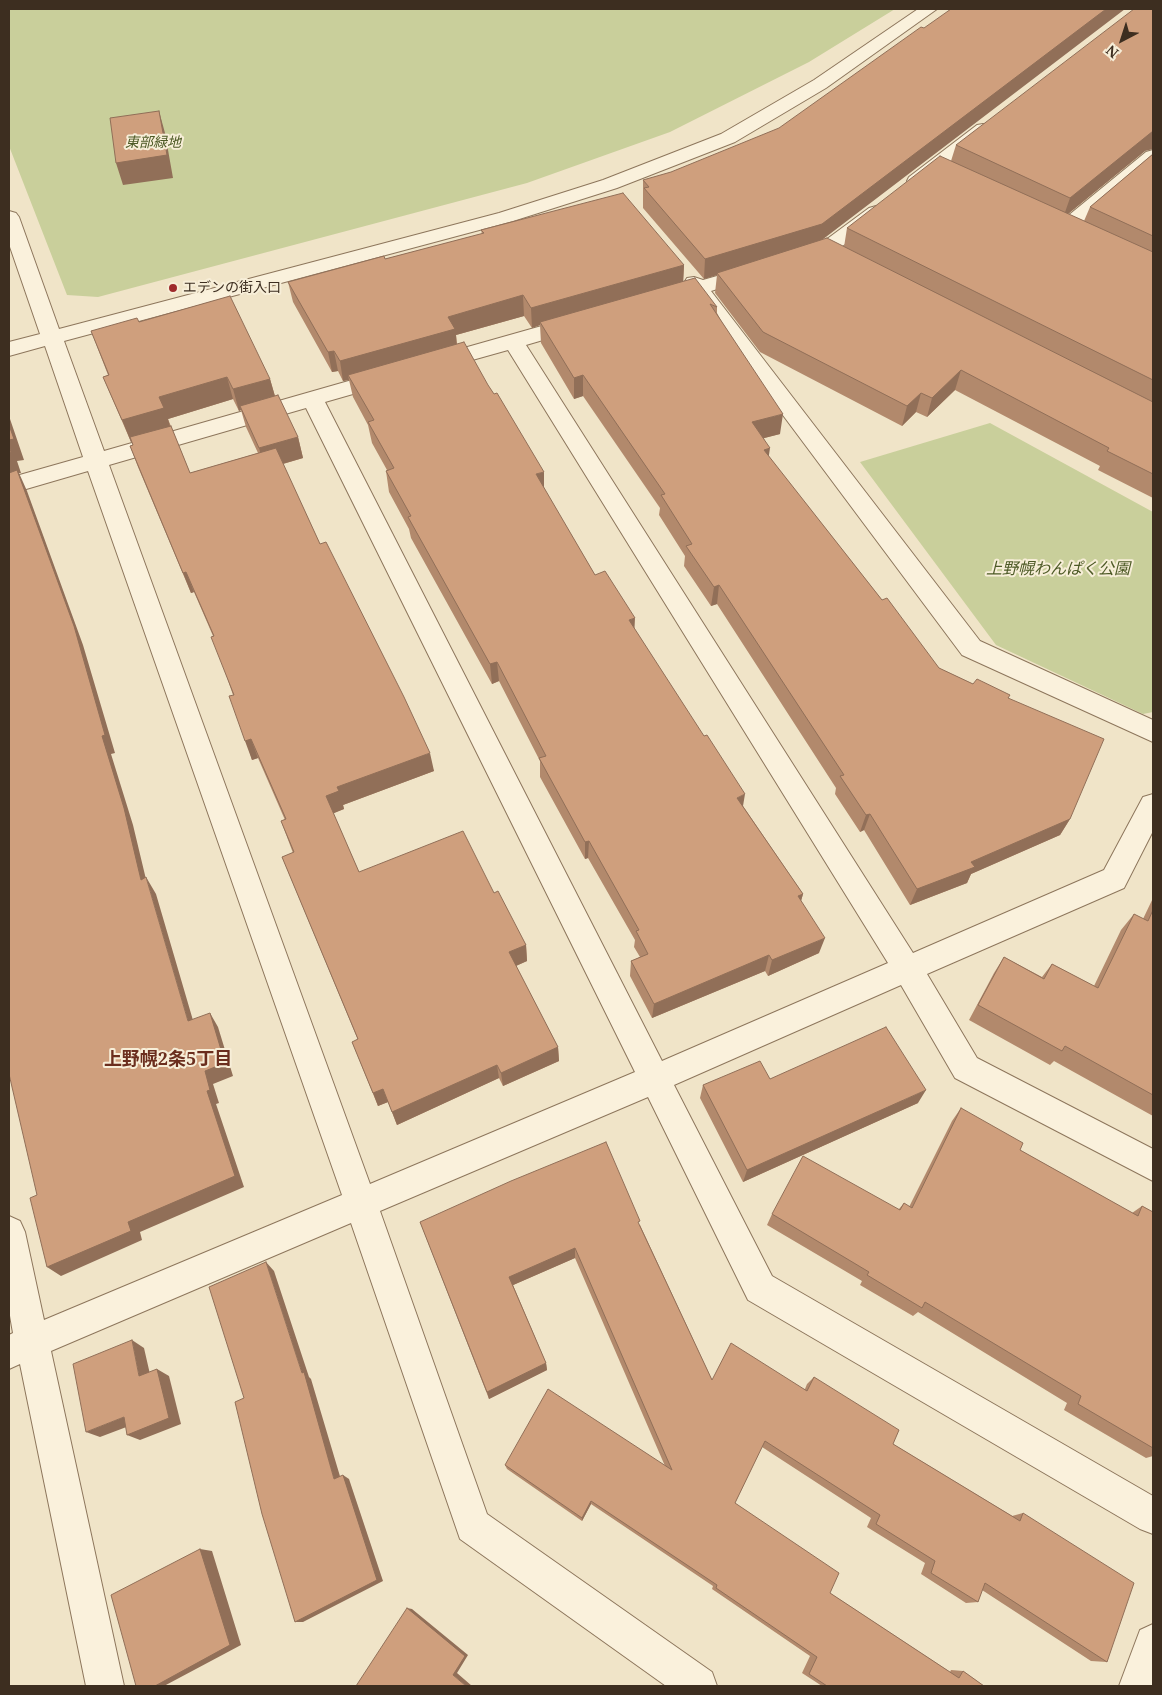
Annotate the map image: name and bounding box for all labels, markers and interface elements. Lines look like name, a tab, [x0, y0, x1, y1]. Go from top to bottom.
north arrow	[1097, 15, 1147, 65]
text: N	[1102, 41, 1122, 63]
park label: 東部緑地	[125, 135, 181, 151]
place label: エデンの街入口	[183, 280, 281, 296]
marker: エデンの街入口	[167, 282, 179, 294]
park label: 上野幌わんぱく公園	[986, 559, 1130, 579]
district label: 上野幌2条5丁目	[104, 1049, 232, 1071]

